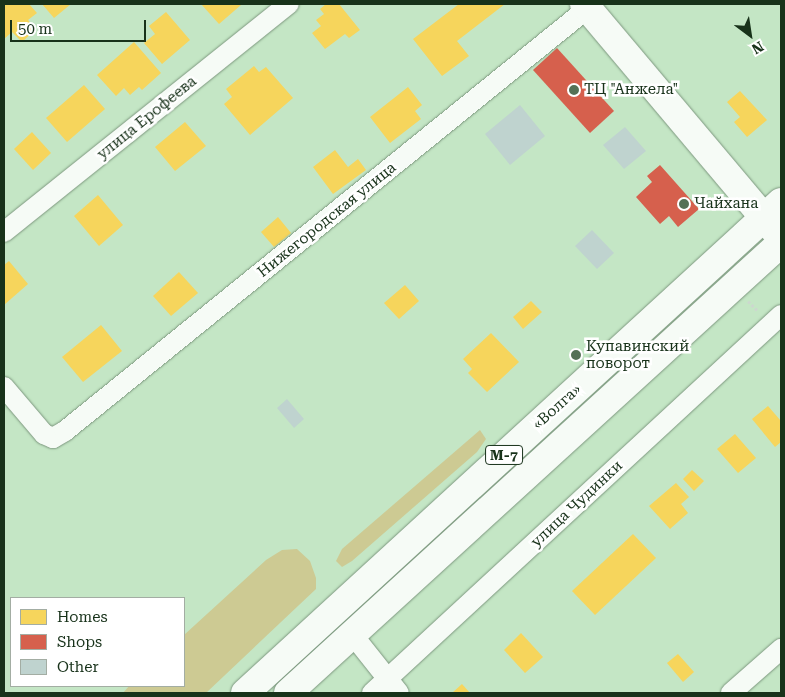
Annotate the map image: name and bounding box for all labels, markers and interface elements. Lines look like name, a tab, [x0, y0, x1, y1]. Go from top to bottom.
scale bar	[12, 10, 149, 42]
north arrow	[725, 10, 775, 60]
text: 50 m	[18, 20, 52, 38]
text: N	[749, 38, 766, 57]
street label: улица Ерофеева	[94, 72, 200, 164]
place label: ТЦ "Анжела"	[584, 81, 678, 99]
marker: ТЦ "Анжела"	[568, 84, 580, 96]
street label: Нижегородская улица	[254, 159, 400, 281]
place label: Чайхана	[694, 195, 758, 213]
marker: Чайхана	[678, 198, 690, 210]
place label: Купавинский поворот	[586, 337, 689, 372]
marker: Купавинский поворот	[570, 349, 582, 361]
street label: «Волга»	[529, 381, 585, 433]
road number: М-7	[484, 444, 524, 466]
street label: улица Чудинки	[527, 457, 627, 551]
legend	[10, 597, 185, 687]
text: Homes	[57, 608, 108, 626]
text: Shops	[57, 633, 102, 651]
text: Other	[57, 658, 99, 676]

